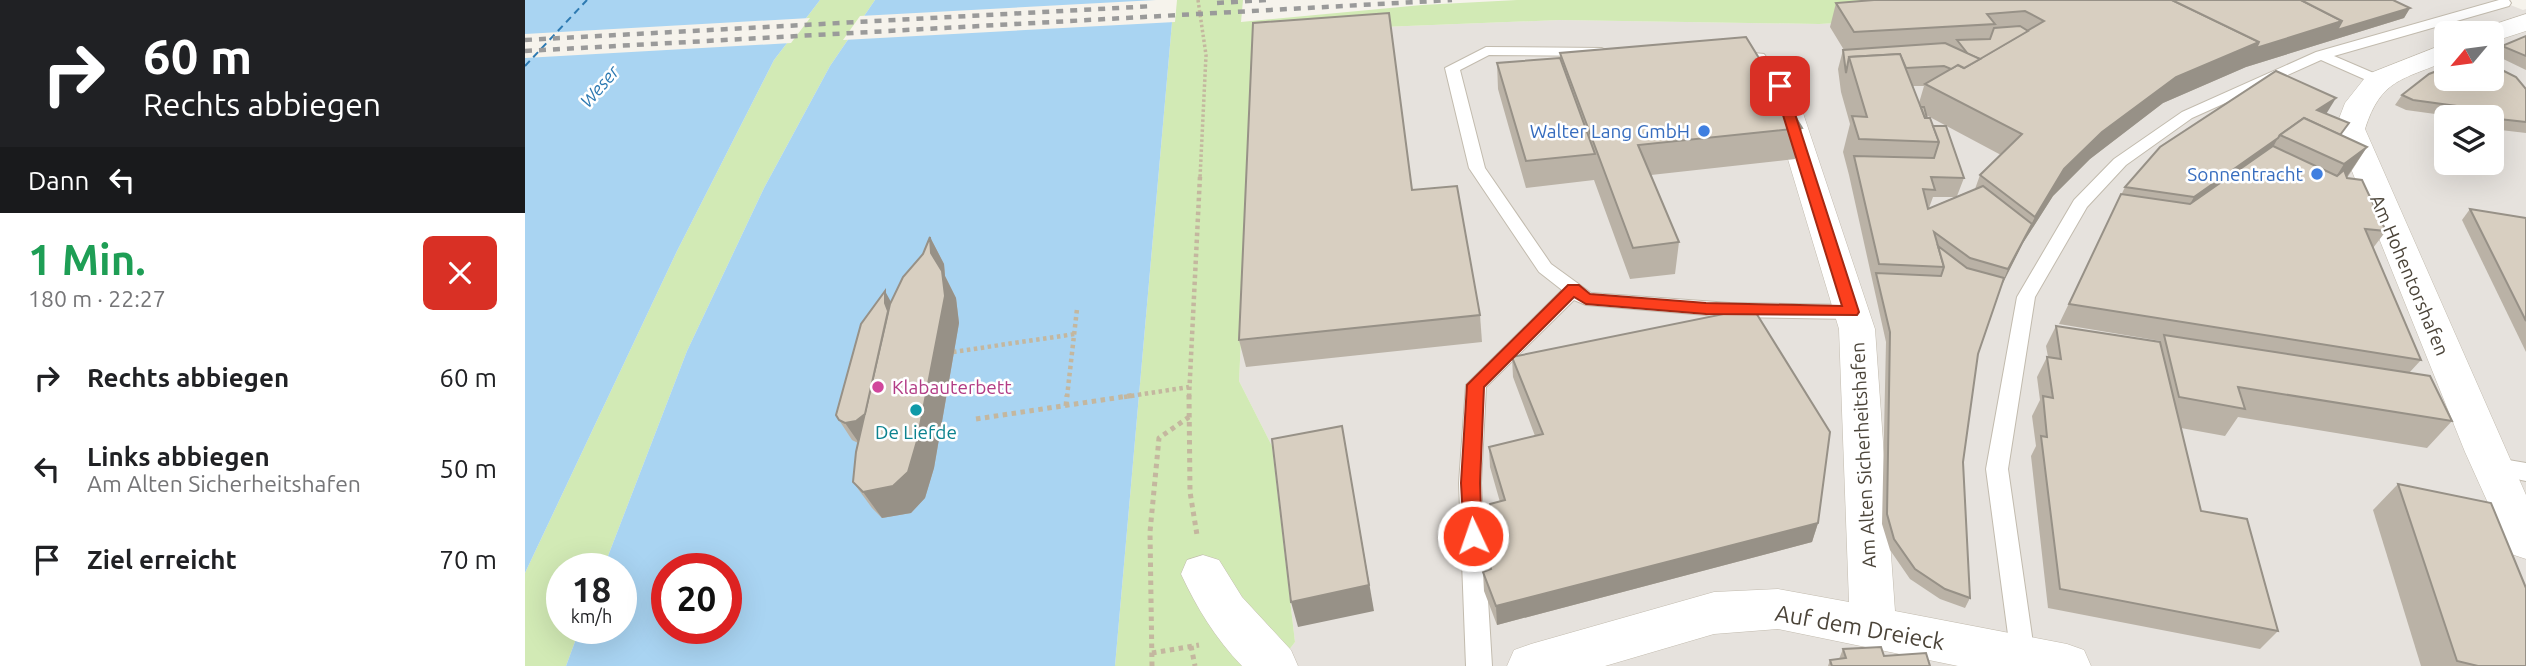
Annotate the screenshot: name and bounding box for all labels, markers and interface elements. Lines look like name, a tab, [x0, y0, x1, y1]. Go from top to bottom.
north arrow	[2434, 21, 2504, 91]
map controls	[2434, 21, 2504, 175]
icon: right	[28, 28, 119, 119]
text: 60 m	[143, 28, 252, 83]
pin	[1750, 56, 1810, 116]
water label: Weser	[576, 60, 623, 111]
icon: arrive	[1761, 67, 1799, 105]
text: Rechts abbiegen	[143, 86, 381, 122]
button: layers	[2434, 105, 2504, 175]
place label: Walter Lang GmbH	[1530, 120, 1690, 142]
marker: Walter Lang GmbH	[1696, 123, 1712, 139]
icon: left	[103, 161, 141, 199]
place label: Sonnentracht	[2187, 163, 2304, 185]
text: Dann	[28, 166, 89, 195]
marker: Sonnentracht	[2309, 166, 2325, 182]
street label: Am Hohentorshafen	[2366, 191, 2454, 359]
text: 1 Min.	[28, 236, 146, 283]
button: close	[423, 236, 497, 310]
text: 180 m · 22:27	[28, 286, 166, 311]
street label: Am Alten Sicherheitshafen	[1846, 341, 1880, 569]
icon: right	[28, 359, 66, 397]
text: Rechts abbiegen	[87, 363, 289, 392]
text: 60 m	[439, 363, 497, 392]
place label: Klabauterbett	[892, 376, 1012, 398]
marker: Klabauterbett	[870, 379, 886, 395]
marker: De Liefde	[908, 402, 924, 418]
place label: De Liefde	[875, 421, 957, 443]
text: Links abbiegen	[87, 442, 270, 471]
icon: left	[28, 450, 66, 488]
text: 50 m	[439, 454, 497, 483]
text: Am Alten Sicherheitshafen	[87, 471, 361, 496]
position arrow	[1436, 499, 1510, 573]
icon: arrive	[28, 541, 66, 579]
text: Ziel erreicht	[87, 545, 237, 574]
text: 70 m	[439, 545, 497, 574]
speed limit sign: 20	[651, 553, 742, 644]
text: 18	[572, 569, 611, 609]
street label: Auf dem Dreieck	[1773, 600, 1947, 654]
text: km/h	[571, 606, 612, 626]

